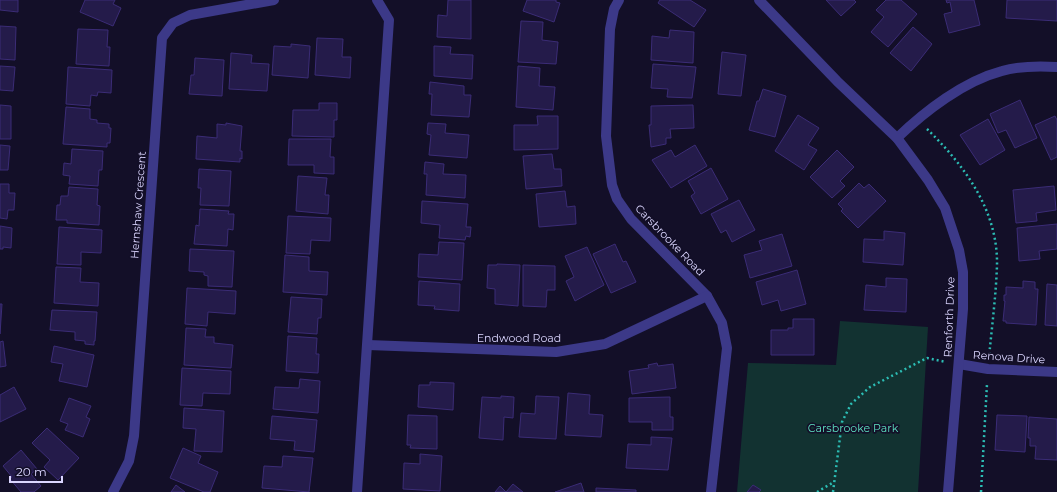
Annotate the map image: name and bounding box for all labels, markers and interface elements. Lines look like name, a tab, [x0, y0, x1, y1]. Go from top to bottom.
street label: Hernshaw Crescent	[127, 150, 149, 259]
street label: Carsbrooke Road	[632, 201, 708, 279]
street label: Renforth Drive	[941, 276, 957, 358]
street label: Endwood Road	[477, 331, 561, 345]
street label: Renova Drive	[972, 347, 1046, 367]
park label: Carsbrooke Park	[808, 421, 899, 435]
scale bar	[10, 458, 62, 484]
text: 20 m	[16, 464, 47, 479]

